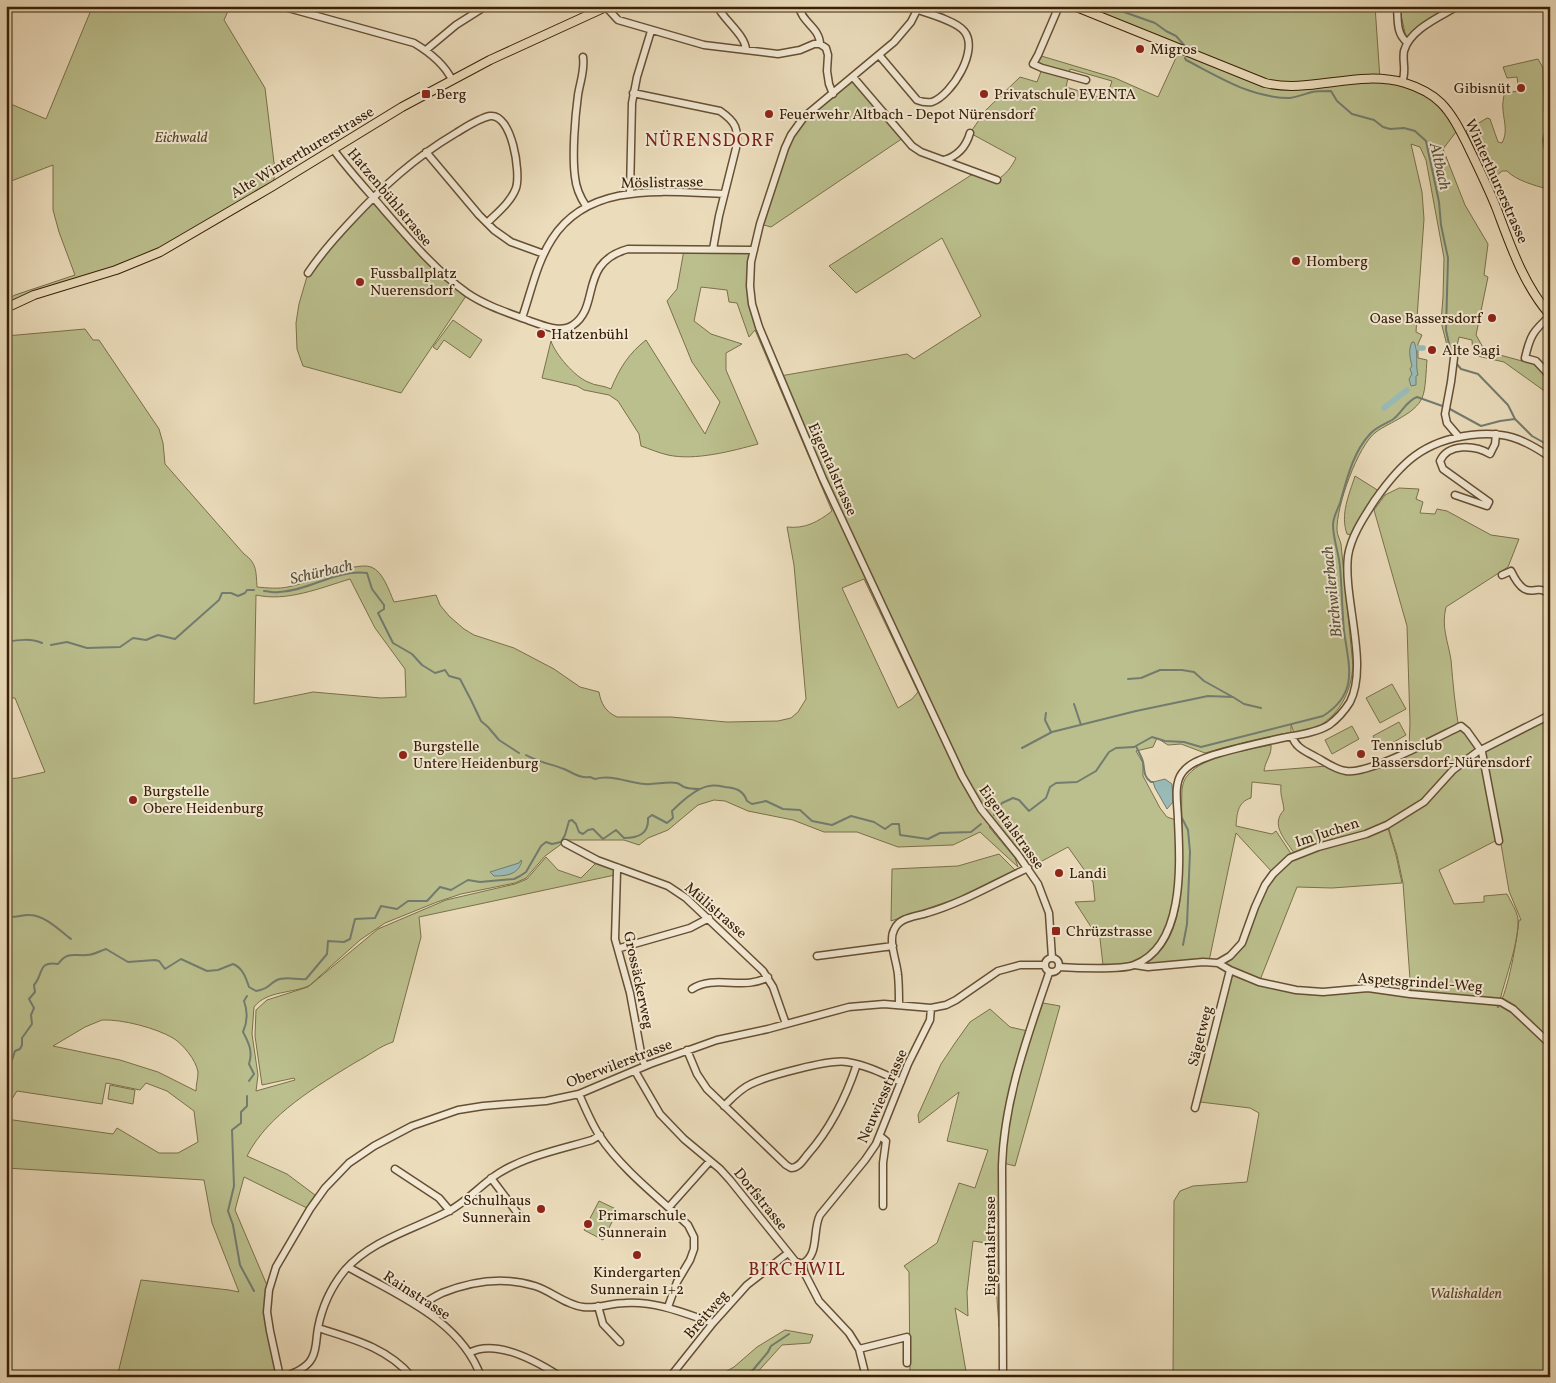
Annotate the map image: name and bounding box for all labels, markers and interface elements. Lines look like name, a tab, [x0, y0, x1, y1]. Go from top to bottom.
place label: Migros	[1150, 40, 1197, 61]
marker: Migros	[1134, 43, 1146, 55]
place label: Gibisnüt	[1454, 79, 1511, 100]
marker: Gibisnüt	[1515, 82, 1527, 94]
place label: Berg	[436, 85, 467, 106]
place label: Privatschule EVENTA	[994, 85, 1137, 106]
marker: Berg	[420, 88, 432, 100]
marker: Privatschule EVENTA	[978, 88, 990, 100]
street label: Alte Winterthurerstrasse	[227, 102, 379, 205]
place label: Feuerwehr Altbach - Depot Nürensdorf	[779, 105, 1036, 126]
marker: Feuerwehr Altbach - Depot Nürensdorf	[763, 108, 775, 120]
street label: Winterthurerstrasse	[1459, 116, 1533, 247]
park label: Eichwald	[154, 128, 208, 149]
district label: NÜRENSDORF	[645, 129, 775, 154]
water label: Altbach	[1423, 140, 1455, 192]
street label: Hatzenbühlstrasse	[341, 144, 436, 252]
street label: Möslistrasse	[621, 172, 703, 195]
place label: Homberg	[1306, 252, 1368, 273]
marker: Homberg	[1290, 255, 1302, 267]
place label: Fussballplatz Nuerensdorf	[370, 264, 457, 302]
marker: Fussballplatz Nuerensdorf	[354, 276, 366, 288]
place label: Oase Bassersdorf	[1370, 309, 1484, 330]
marker: Oase Bassersdorf	[1486, 312, 1498, 324]
place label: Hatzenbühl	[551, 325, 628, 346]
marker: Hatzenbühl	[535, 328, 547, 340]
place label: Alte Sagi	[1442, 341, 1500, 362]
marker: Alte Sagi	[1426, 344, 1438, 356]
street label: Eigentalstrasse	[802, 420, 862, 520]
water label: Birchwilerbach	[1317, 545, 1349, 639]
water label: Schürbach	[288, 555, 355, 591]
place label: Tennisclub Bassersdorf-Nürensdorf	[1371, 736, 1532, 774]
place label: Burgstelle Untere Heidenburg	[413, 737, 539, 775]
marker: Tennisclub Bassersdorf-Nürensdorf	[1355, 748, 1367, 760]
marker: Burgstelle Untere Heidenburg	[397, 749, 409, 761]
street label: Eigentalstrasse	[973, 781, 1049, 874]
place label: Burgstelle Obere Heidenburg	[143, 782, 264, 820]
marker: Burgstelle Obere Heidenburg	[127, 794, 139, 806]
street label: Im Juchen	[1293, 813, 1362, 854]
place label: Landi	[1069, 864, 1107, 885]
marker: Landi	[1053, 867, 1065, 879]
street label: Mülistrasse	[679, 878, 751, 944]
place label: Chrüzstrasse	[1066, 922, 1152, 943]
marker: Chrüzstrasse	[1050, 925, 1062, 937]
street label: Grossäckerweg	[617, 929, 658, 1031]
street label: Aspetsgrindel-Weg	[1356, 969, 1484, 998]
street label: Sägetweg	[1184, 1003, 1219, 1069]
street label: Oberwilerstrasse	[564, 1035, 676, 1094]
street label: Neuwiesstrasse	[853, 1046, 914, 1147]
street label: Dorfstrasse	[728, 1164, 792, 1236]
place label: Schulhaus Sunnerain	[462, 1191, 531, 1229]
street label: Eigentalstrasse	[981, 1196, 1002, 1296]
marker: Schulhaus Sunnerain	[535, 1203, 547, 1215]
place label: Primarschule Sunnerain	[598, 1206, 686, 1244]
marker: Primarschule Sunnerain	[582, 1218, 594, 1230]
marker: Kindergarten Sunnerain 1+2	[631, 1249, 643, 1261]
district label: BIRCHWIL	[748, 1258, 846, 1283]
place label: Kindergarten Sunnerain 1+2	[590, 1263, 684, 1301]
street label: Rainstrasse	[378, 1267, 454, 1326]
park label: Walishalden	[1430, 1284, 1502, 1305]
street label: Breitweg	[680, 1286, 735, 1344]

